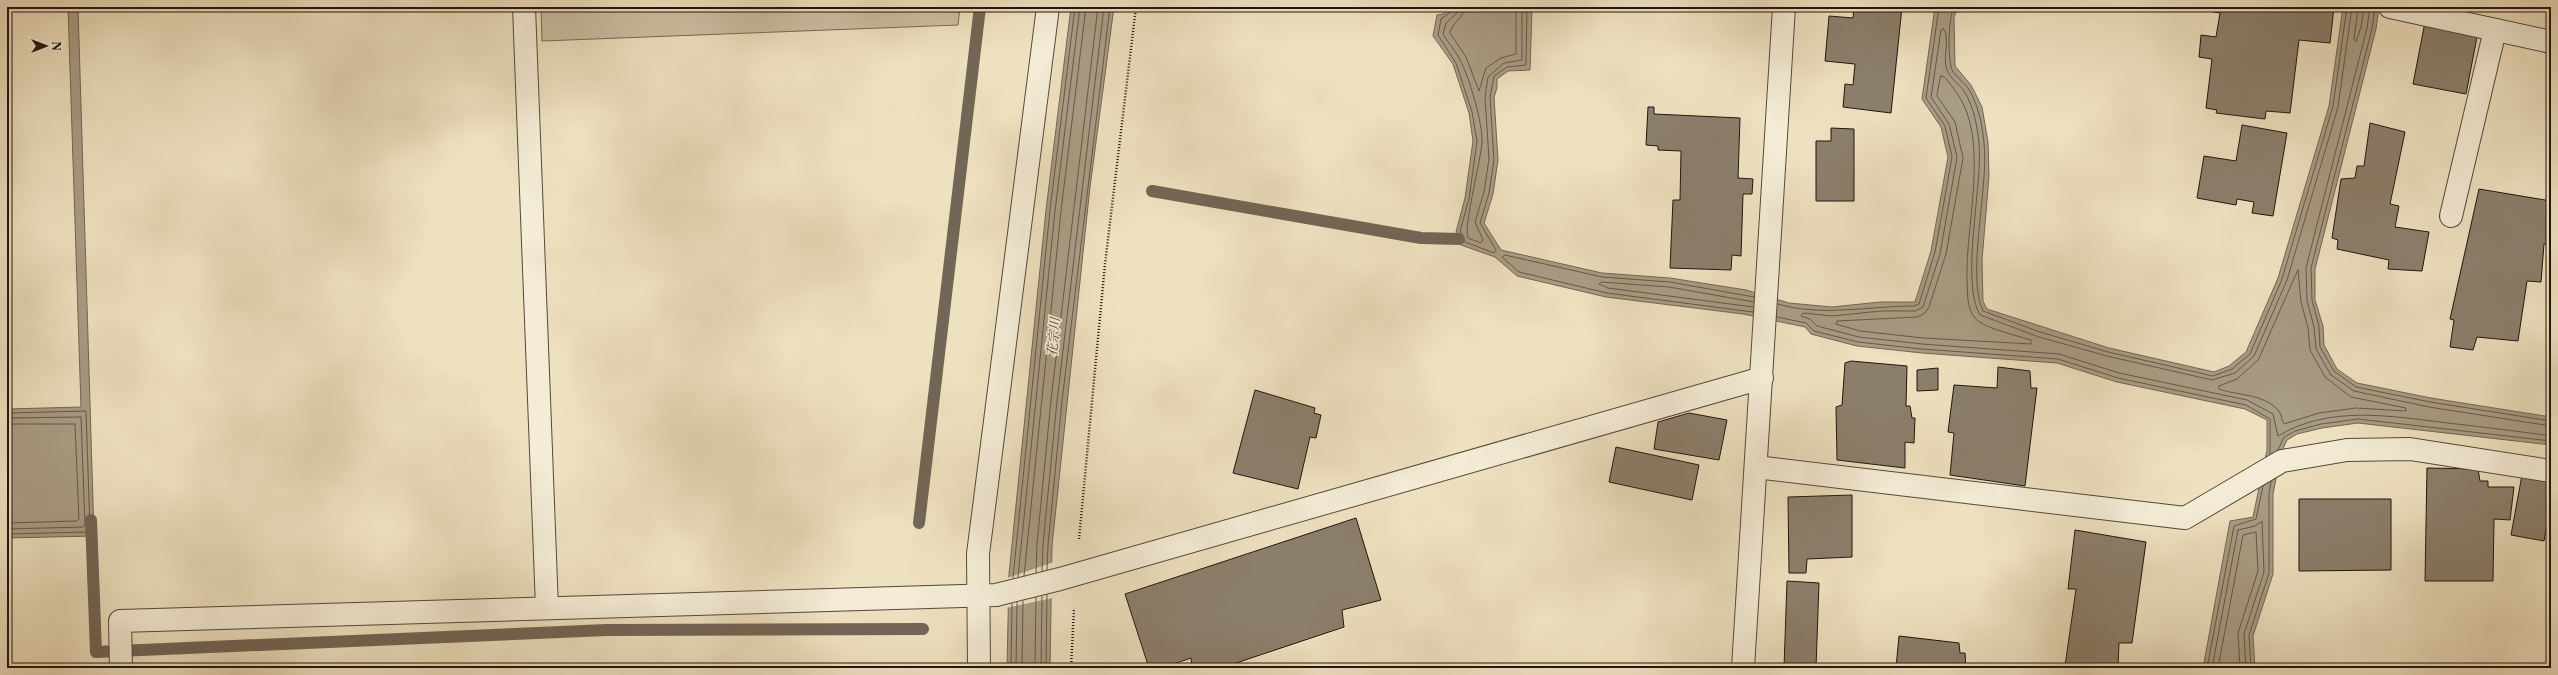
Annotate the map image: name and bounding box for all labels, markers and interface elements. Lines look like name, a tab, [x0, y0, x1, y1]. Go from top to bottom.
north arrow	[26, 26, 66, 66]
text: N	[49, 41, 63, 51]
water label: 花宗川	[1043, 315, 1063, 357]

